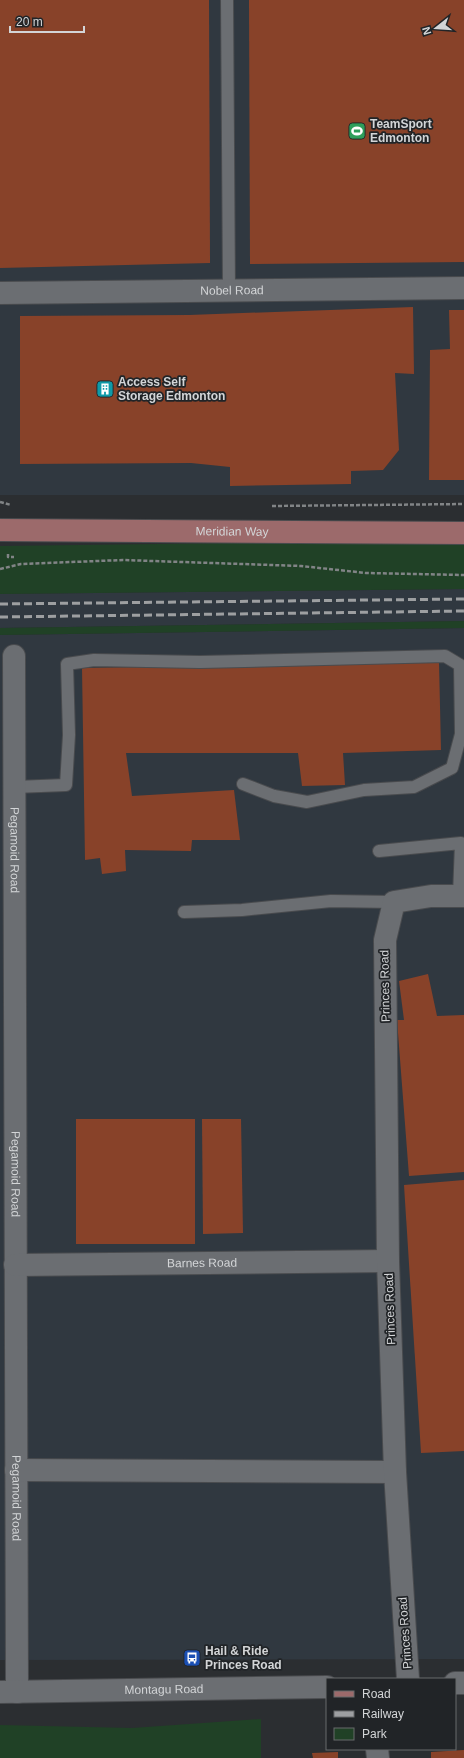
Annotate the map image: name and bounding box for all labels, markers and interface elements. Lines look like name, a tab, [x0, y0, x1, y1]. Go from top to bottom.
scale bar	[10, 8, 84, 34]
north arrow	[416, 8, 456, 48]
text: 20 m	[16, 15, 43, 29]
text: N	[420, 25, 433, 36]
place label: TeamSport Edmonton	[370, 117, 432, 145]
sports icon: TeamSport Edmonton	[347, 121, 367, 141]
street label: Nobel Road	[200, 283, 264, 298]
place label: Access Self Storage Edmonton	[118, 375, 225, 403]
building icon: Access Self Storage Edmonton	[95, 379, 115, 399]
street label: Meridian Way	[195, 524, 269, 539]
street label: Pegamoid Road	[7, 807, 22, 893]
street label: Princes Road	[377, 950, 393, 1022]
street label: Pegamoid Road	[8, 1131, 23, 1217]
street label: Barnes Road	[167, 1256, 237, 1270]
street label: Princes Road	[382, 1273, 398, 1345]
street label: Pegamoid Road	[9, 1455, 24, 1541]
street label: Princes Road	[396, 1597, 414, 1669]
place label: Hail & Ride Princes Road	[205, 1644, 282, 1672]
bus stop icon: Hail & Ride Princes Road	[182, 1648, 202, 1668]
legend	[326, 1678, 456, 1750]
street label: Montagu Road	[124, 1682, 204, 1697]
text: Road	[362, 1687, 391, 1701]
text: Railway	[362, 1707, 404, 1721]
text: Park	[362, 1727, 388, 1741]

